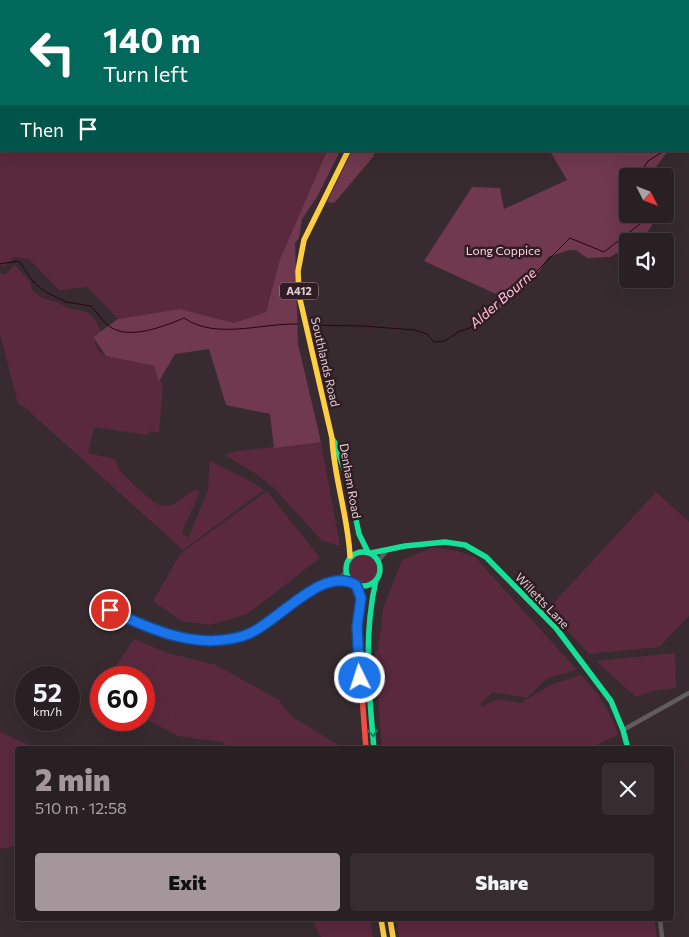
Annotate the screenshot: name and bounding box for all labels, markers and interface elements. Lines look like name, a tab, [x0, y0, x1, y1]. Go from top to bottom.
text: 140 m	[103, 17, 201, 60]
icon: left	[20, 20, 85, 85]
text: Turn left	[103, 60, 188, 87]
icon: arrive	[74, 115, 102, 143]
text: Then	[20, 118, 64, 141]
north arrow	[619, 168, 674, 222]
map controls	[619, 168, 674, 288]
button: sound	[619, 233, 674, 288]
park label: Long Coppice	[466, 243, 540, 257]
water label: Alder Bourne	[465, 264, 540, 332]
road number: A412	[280, 282, 318, 300]
street label: Southlands Road	[309, 316, 343, 408]
street label: Denham Road	[337, 442, 364, 520]
street label: Willetts Lane	[513, 570, 573, 631]
pin	[89, 589, 131, 631]
icon: arrive	[96, 596, 124, 624]
position arrow	[333, 651, 385, 703]
speed limit sign: 60	[90, 666, 155, 731]
text: 52	[33, 677, 62, 707]
text: km/h	[33, 704, 62, 718]
one-way arrow	[367, 729, 378, 737]
text: 2 min	[35, 760, 110, 797]
button: close	[602, 763, 654, 815]
text: 510 m · 12:58	[35, 798, 127, 817]
button: Exit	[35, 853, 340, 911]
button: Share	[350, 853, 654, 911]

